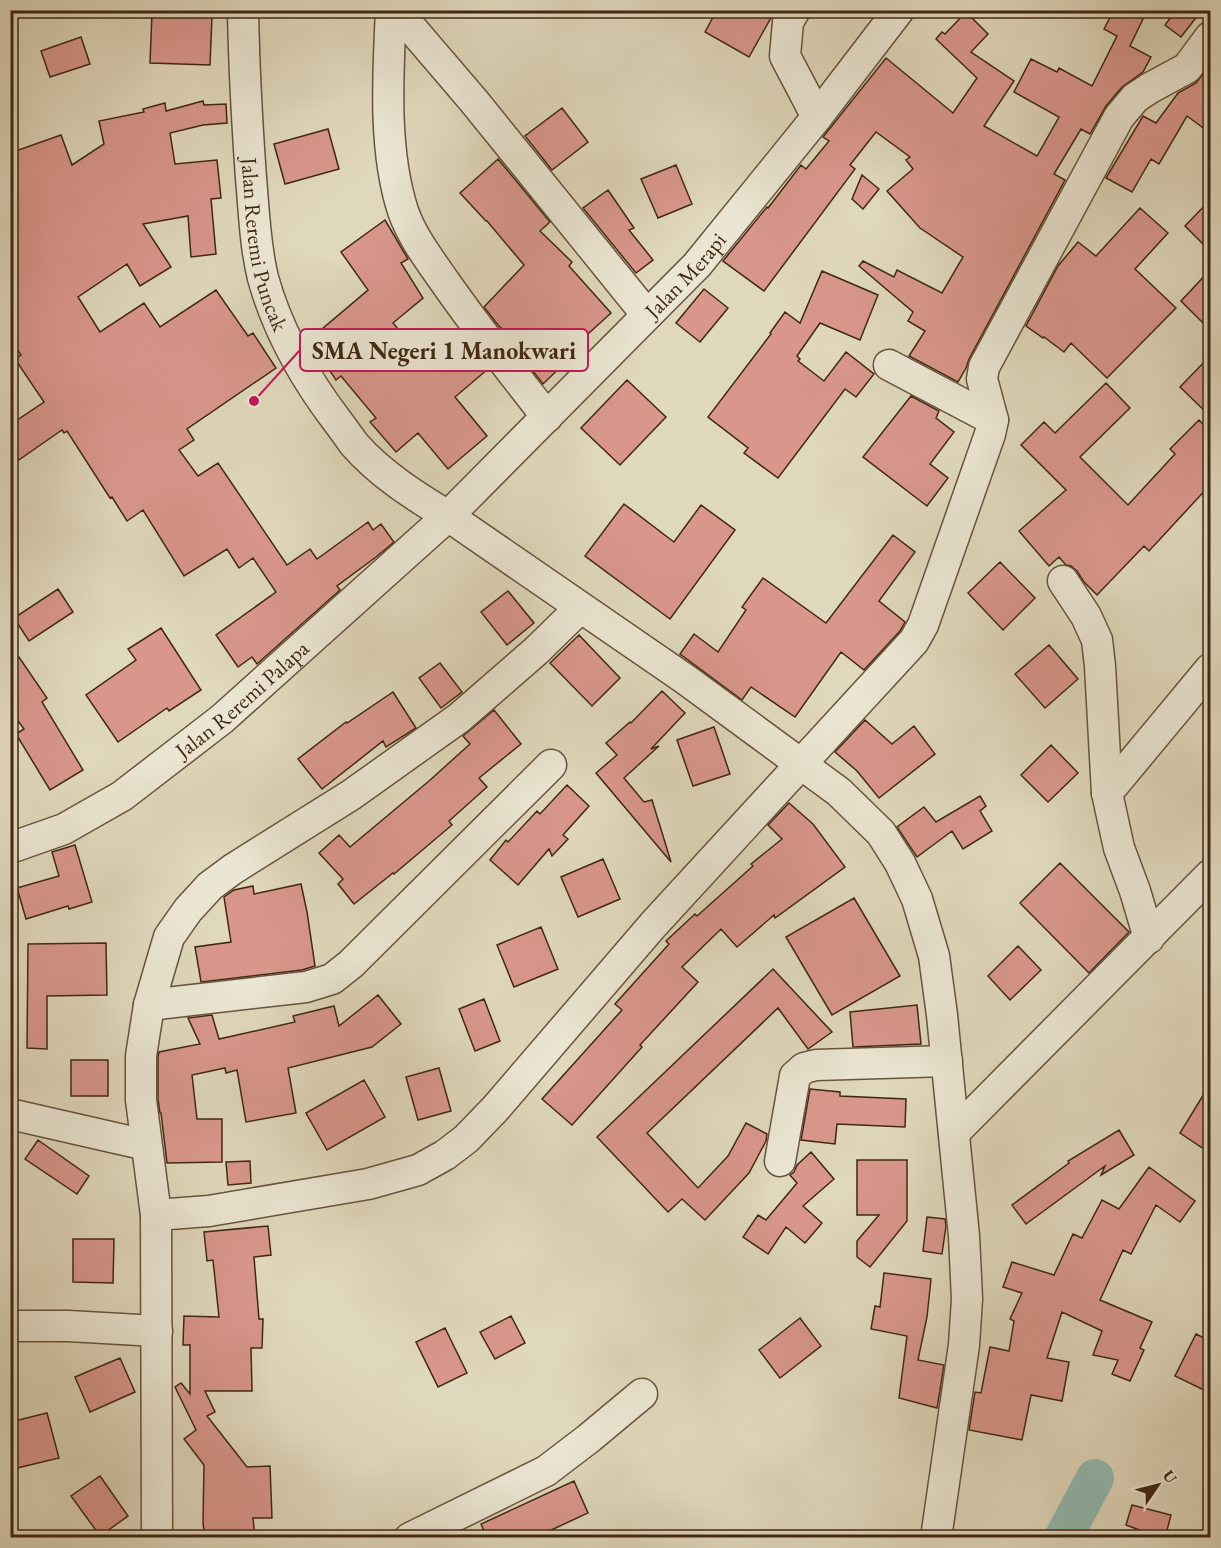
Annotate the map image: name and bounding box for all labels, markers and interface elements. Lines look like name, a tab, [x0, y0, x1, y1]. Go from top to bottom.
street label: Jalan Reremi Puncak	[234, 155, 295, 337]
street label: Jalan Merapi	[637, 227, 733, 326]
callout: SMA Negeri 1 Manokwari	[300, 329, 588, 371]
text: SMA Negeri 1 Manokwari	[312, 335, 576, 367]
street label: Jalan Reremi Palapa	[168, 634, 315, 766]
north arrow	[1128, 1455, 1188, 1515]
text: U	[1158, 1466, 1182, 1488]

